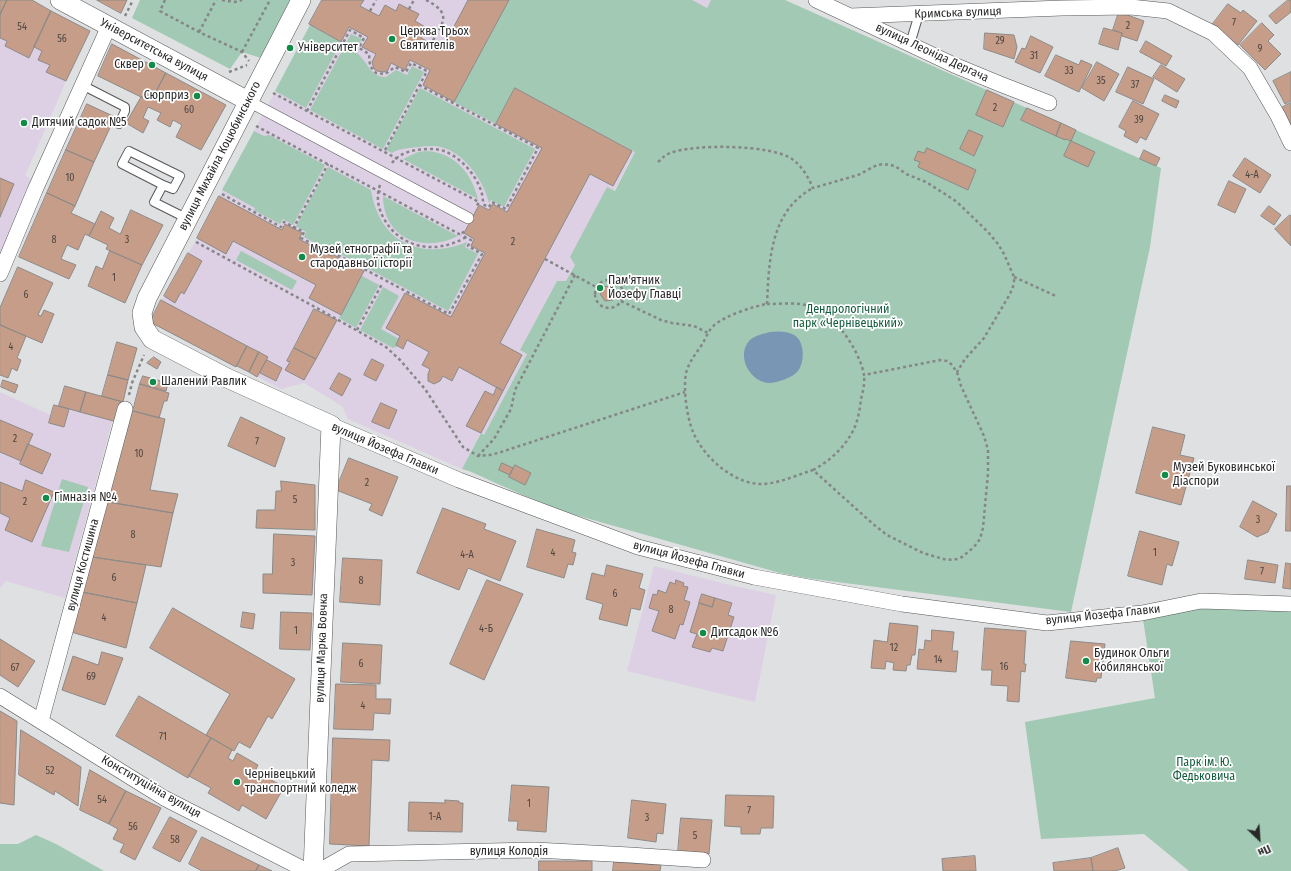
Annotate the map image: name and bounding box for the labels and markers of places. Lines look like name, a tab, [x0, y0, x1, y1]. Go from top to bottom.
place label: Церква Трьох Святителів	[400, 25, 469, 53]
marker: Церква Трьох Святителів	[387, 34, 397, 44]
place label: Університет	[298, 41, 358, 55]
marker: Університет	[285, 43, 295, 53]
place label: Сквер	[114, 58, 144, 72]
marker: Сквер	[147, 60, 157, 70]
place label: Сюрприз	[144, 89, 189, 103]
marker: Сюрприз	[192, 91, 202, 101]
place label: Дитячий садок №5	[32, 116, 127, 130]
marker: Дитячий садок №5	[19, 118, 29, 128]
place label: Музей етнографії та стародавньої історії	[310, 243, 412, 271]
marker: Музей етнографії та стародавньої історії	[297, 252, 307, 262]
place label: Пам'ятник Йозефу Главці	[608, 274, 681, 302]
marker: Пам'ятник Йозефу Главці	[595, 283, 605, 293]
place label: Шалений Равлик	[161, 375, 247, 389]
marker: Шалений Равлик	[148, 377, 158, 387]
place label: Музей Буковинської Діаспори	[1173, 461, 1275, 489]
marker: Музей Буковинської Діаспори	[1160, 470, 1170, 480]
place label: Гімназія №4	[54, 491, 117, 505]
marker: Гімназія №4	[41, 493, 51, 503]
place label: Дитсадок №6	[711, 626, 778, 640]
marker: Дитсадок №6	[698, 628, 708, 638]
place label: Будинок Ольги Кобилянської	[1094, 647, 1169, 675]
marker: Будинок Ольги Кобилянської	[1081, 656, 1091, 666]
place label: Чернівецький транспортний коледж	[245, 768, 357, 796]
marker: Чернівецький транспортний коледж	[232, 777, 242, 787]

